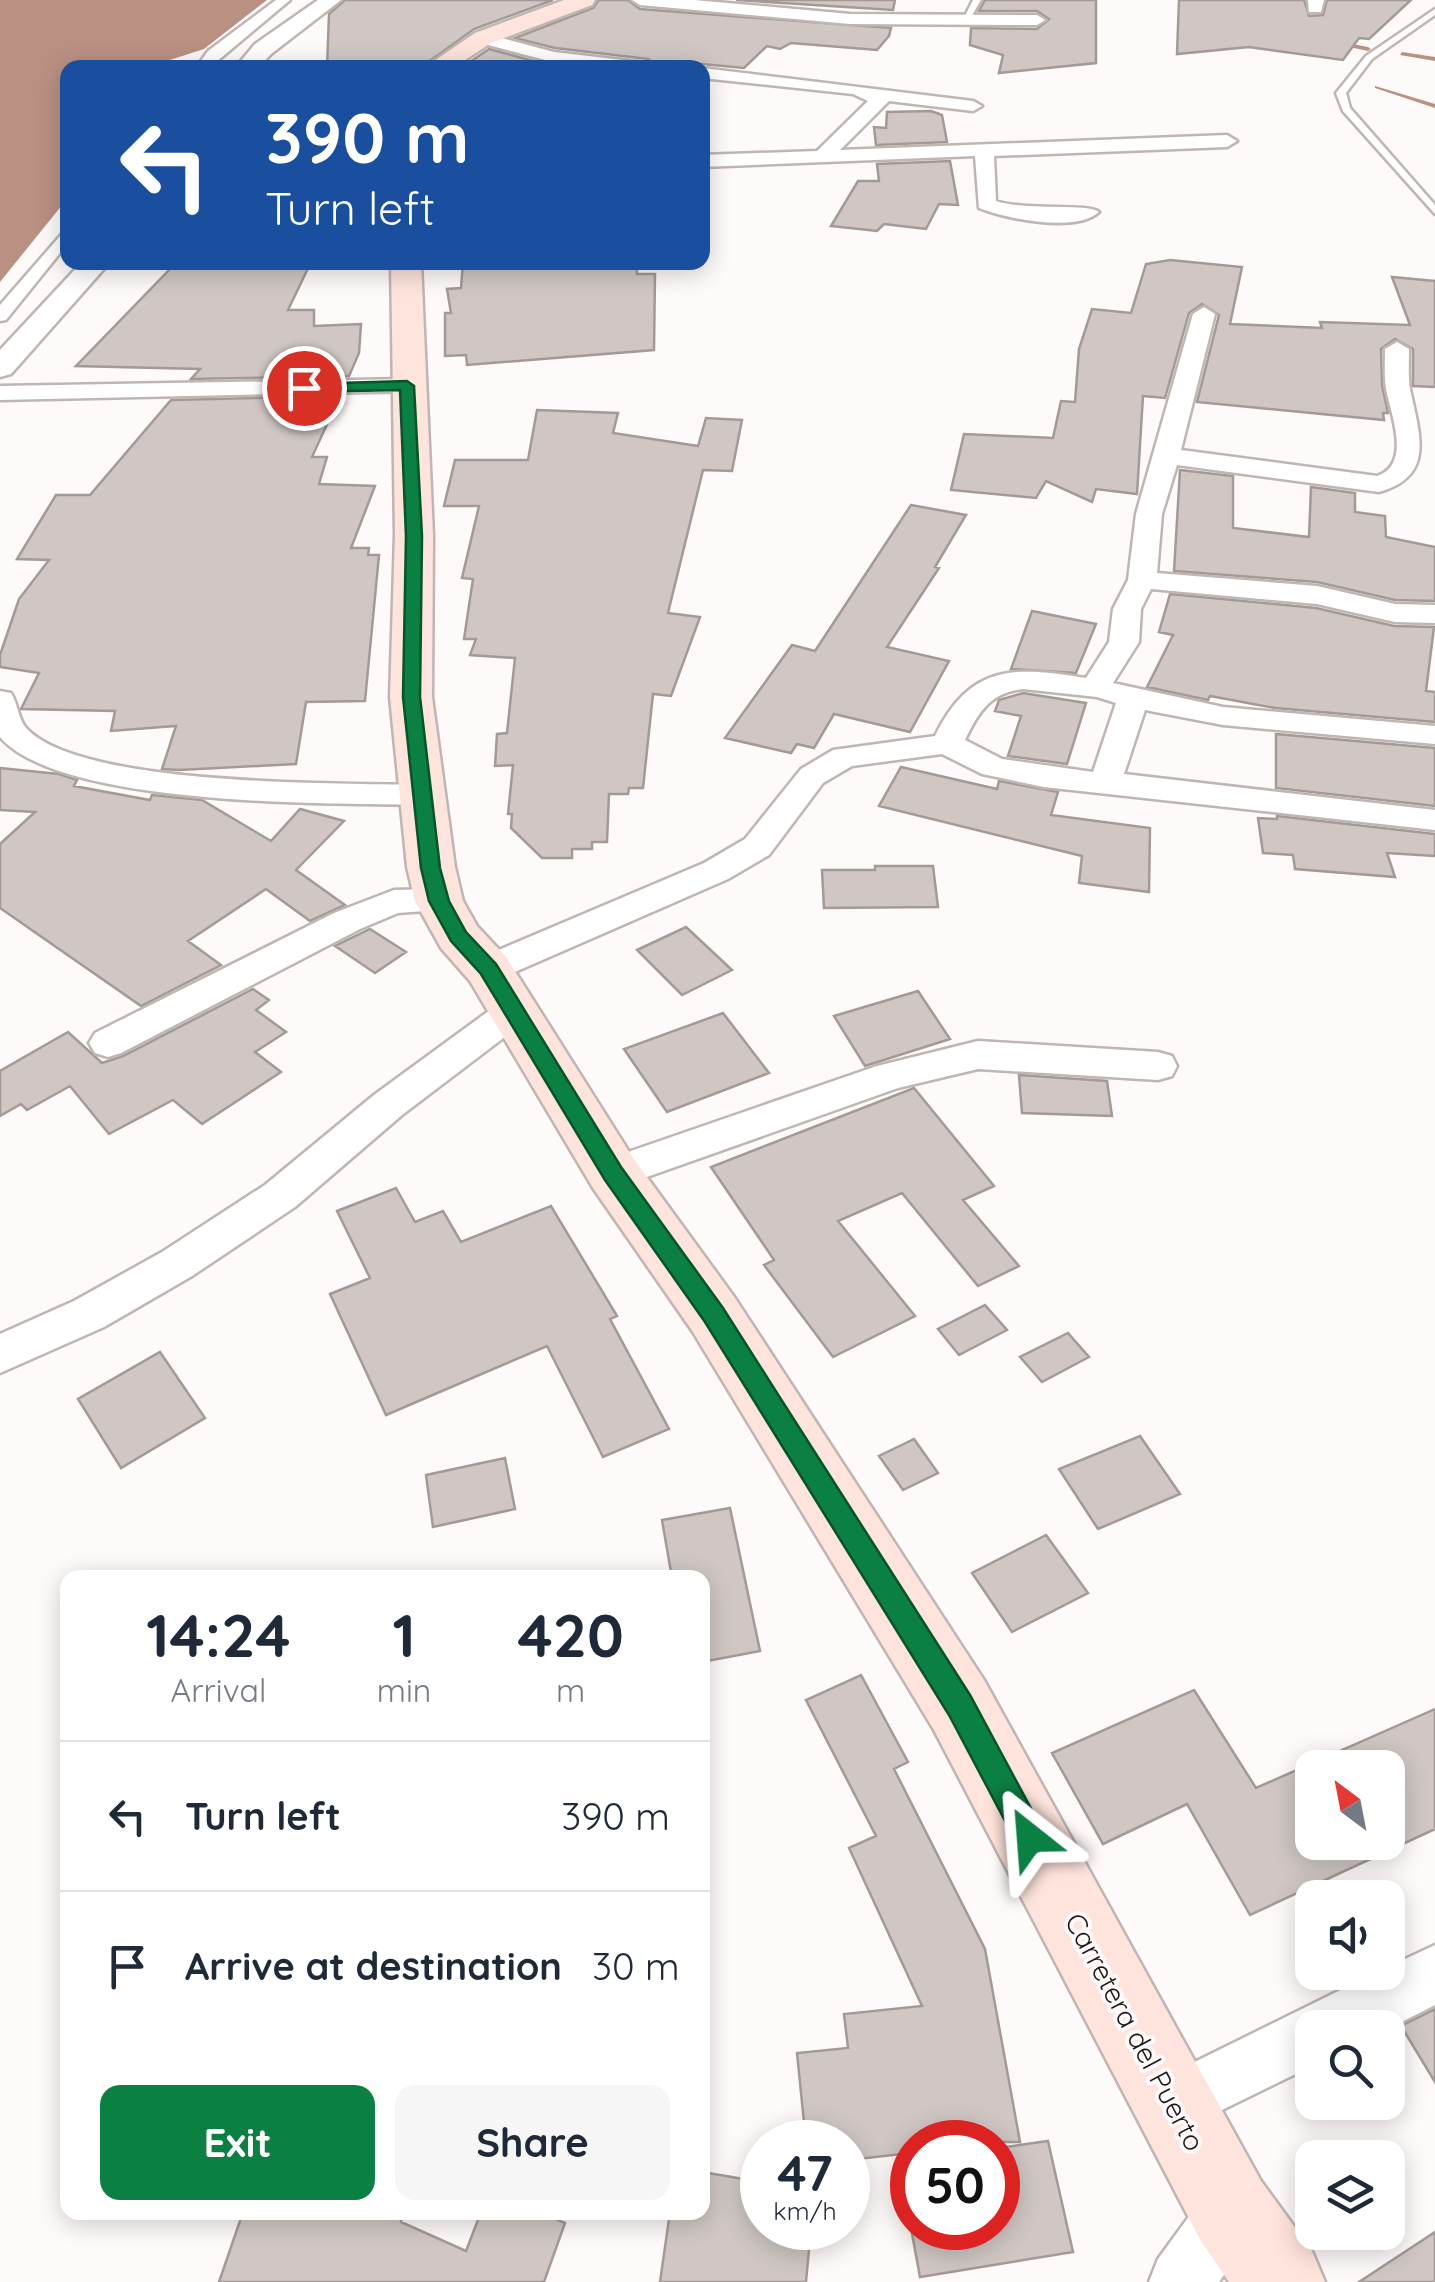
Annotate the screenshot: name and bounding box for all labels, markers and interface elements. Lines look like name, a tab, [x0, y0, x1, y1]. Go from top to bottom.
text: 390 m	[265, 93, 469, 181]
icon: left	[100, 100, 230, 230]
text: Turn left	[265, 180, 435, 236]
pin	[262, 346, 347, 431]
icon: arrive	[277, 361, 332, 416]
text: 14:24	[146, 1597, 291, 1672]
text: 1	[392, 1597, 416, 1672]
text: 420	[518, 1597, 624, 1672]
text: Arrival	[170, 1670, 266, 1710]
text: min	[377, 1670, 431, 1710]
text: m	[556, 1670, 585, 1710]
north arrow	[1295, 1750, 1405, 1860]
map controls	[1295, 1750, 1405, 2250]
position arrow	[978, 1786, 1082, 1890]
icon: left	[100, 1789, 155, 1844]
text: Turn left	[185, 1792, 341, 1840]
text: 390 m	[561, 1792, 670, 1840]
button: sound	[1295, 1880, 1405, 1990]
street label: Carretera del Puerto	[1058, 1907, 1213, 2157]
icon: arrive	[100, 1939, 155, 1994]
text: Arrive at destination	[185, 1942, 562, 1990]
text: 30 m	[592, 1942, 680, 1990]
button: search	[1295, 2010, 1405, 2120]
button: Exit	[100, 2085, 375, 2200]
button: Share	[395, 2085, 670, 2200]
speed limit sign: 50	[890, 2120, 1020, 2250]
button: layers	[1295, 2140, 1405, 2250]
text: 47	[777, 2141, 833, 2204]
text: km/h	[773, 2195, 837, 2226]

